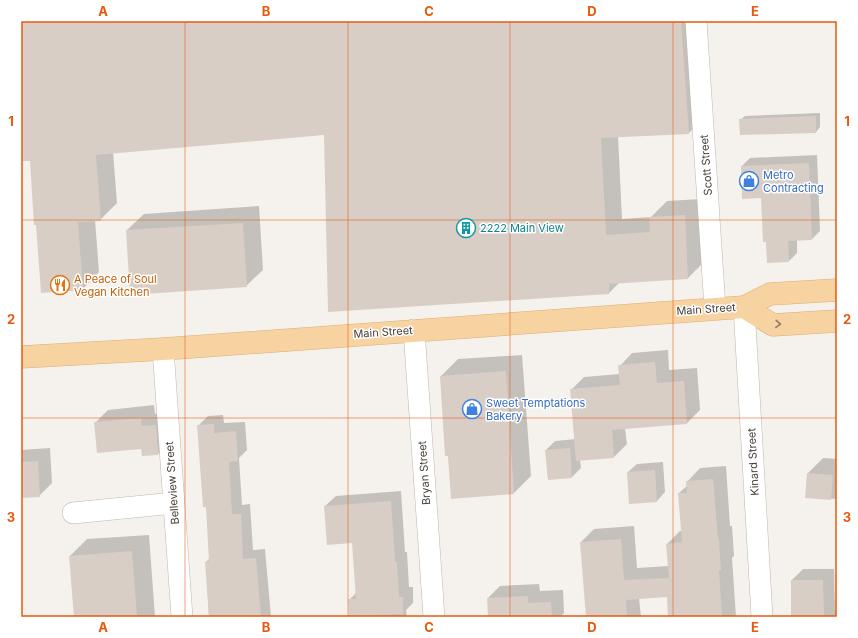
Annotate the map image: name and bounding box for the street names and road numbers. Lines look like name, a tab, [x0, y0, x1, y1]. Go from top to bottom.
street label: Scott Street	[697, 134, 715, 196]
street label: Main Street	[676, 300, 737, 318]
street label: Main Street	[353, 323, 414, 341]
street label: Kinard Street	[744, 427, 762, 496]
street label: Bryan Street	[415, 440, 433, 506]
street label: Belleview Street	[162, 441, 182, 525]

